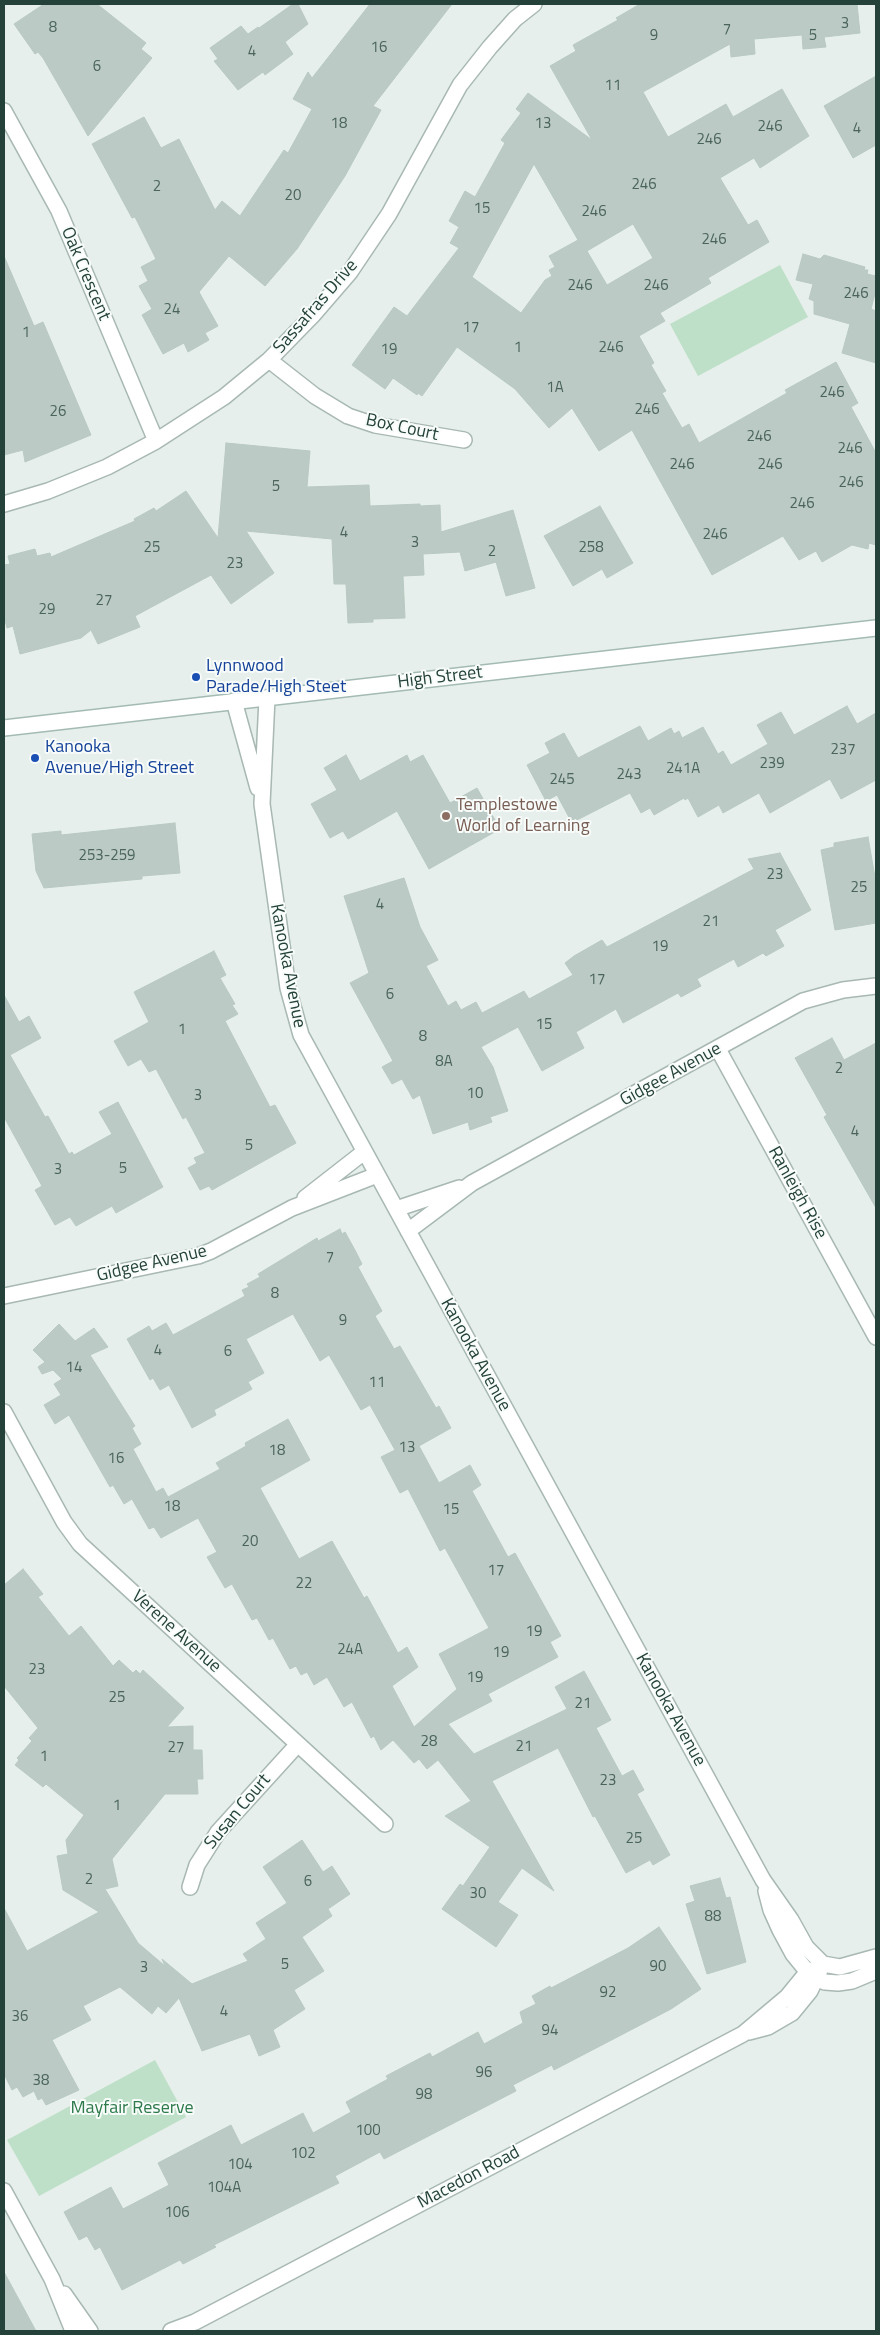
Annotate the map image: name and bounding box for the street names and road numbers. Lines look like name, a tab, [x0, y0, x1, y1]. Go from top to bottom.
street label: Oak Crescent	[56, 224, 114, 324]
street label: Sassafras Drive	[269, 256, 363, 358]
street label: Box Court	[364, 410, 440, 446]
street label: High Street	[396, 662, 484, 694]
street label: Kanooka Avenue	[264, 902, 310, 1030]
street label: Gidgee Avenue	[617, 1038, 725, 1112]
street label: Ranleigh Rise	[763, 1143, 831, 1243]
street label: Gidgee Avenue	[95, 1241, 209, 1287]
street label: Kanooka Avenue	[435, 1295, 515, 1415]
street label: Verene Avenue	[127, 1586, 225, 1678]
street label: Kanooka Avenue	[630, 1650, 710, 1770]
street label: Susan Court	[200, 1770, 276, 1854]
street label: Macedon Road	[414, 2142, 524, 2214]

